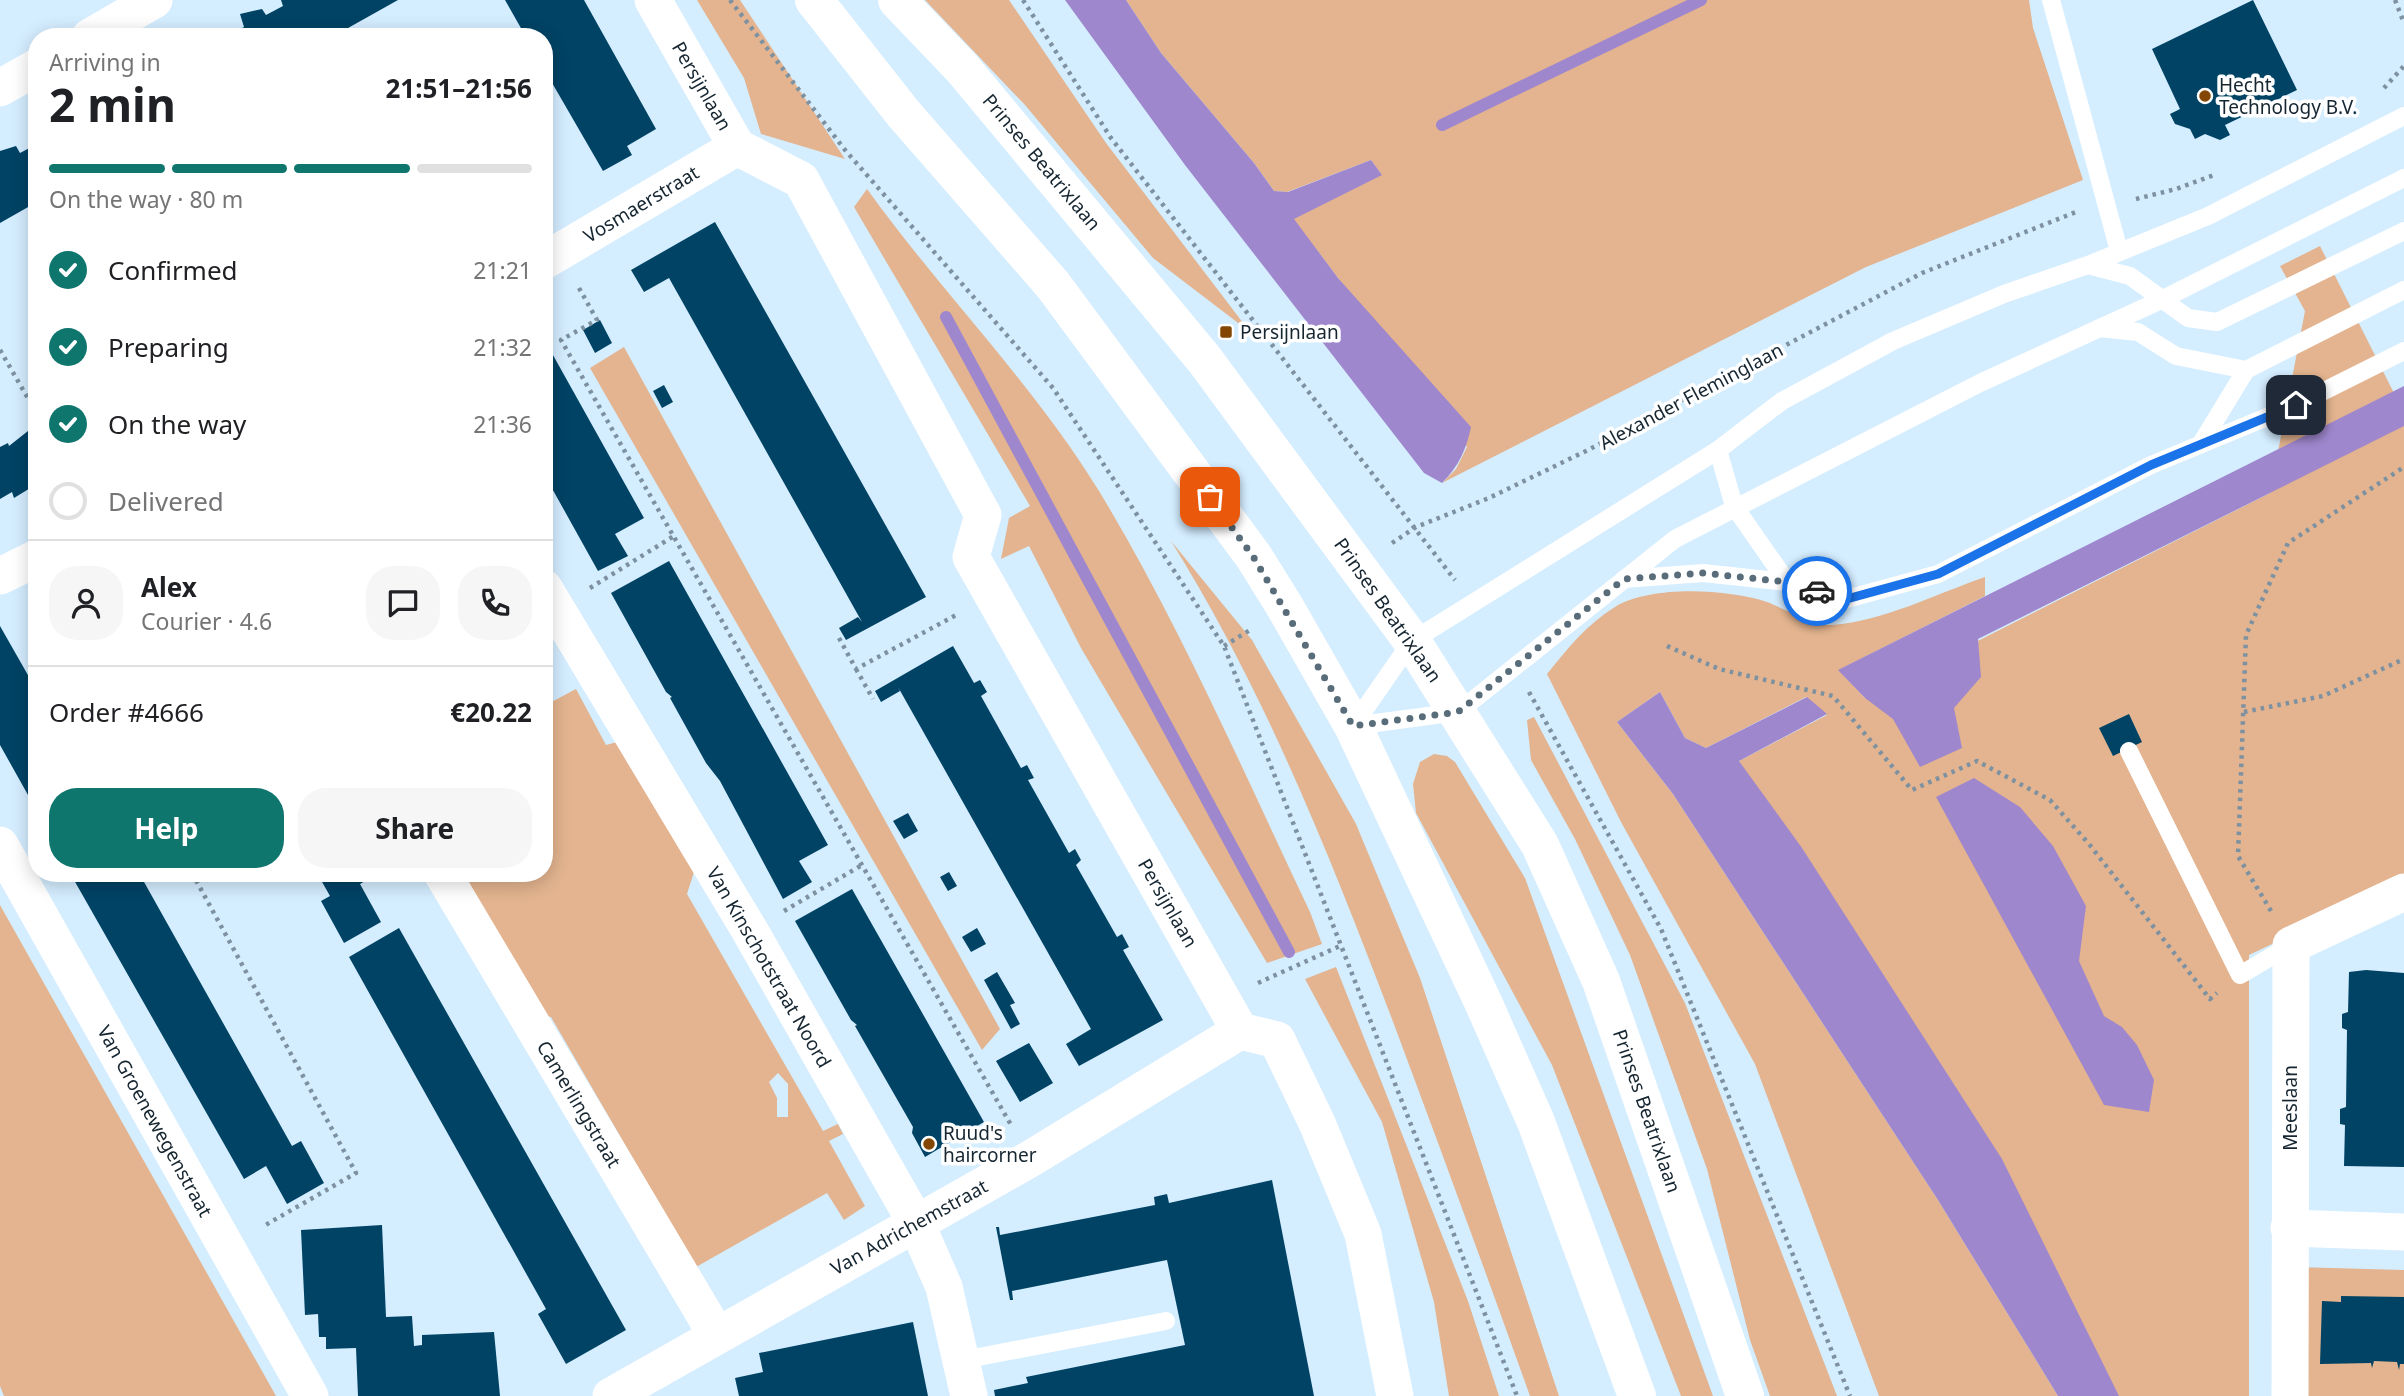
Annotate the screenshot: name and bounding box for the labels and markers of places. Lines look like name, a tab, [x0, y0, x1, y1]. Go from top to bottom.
place label: Hecht Technology B.V.	[2219, 72, 2357, 120]
marker: Hecht Technology B.V.	[2197, 88, 2213, 104]
place label: Persijnlaan	[1240, 319, 1339, 345]
marker: Persijnlaan	[1218, 324, 1234, 340]
pin	[2266, 375, 2326, 435]
pin	[1180, 467, 1240, 527]
place label: Ruud's haircorner	[943, 1120, 1037, 1168]
marker: Ruud's haircorner	[921, 1136, 937, 1152]

